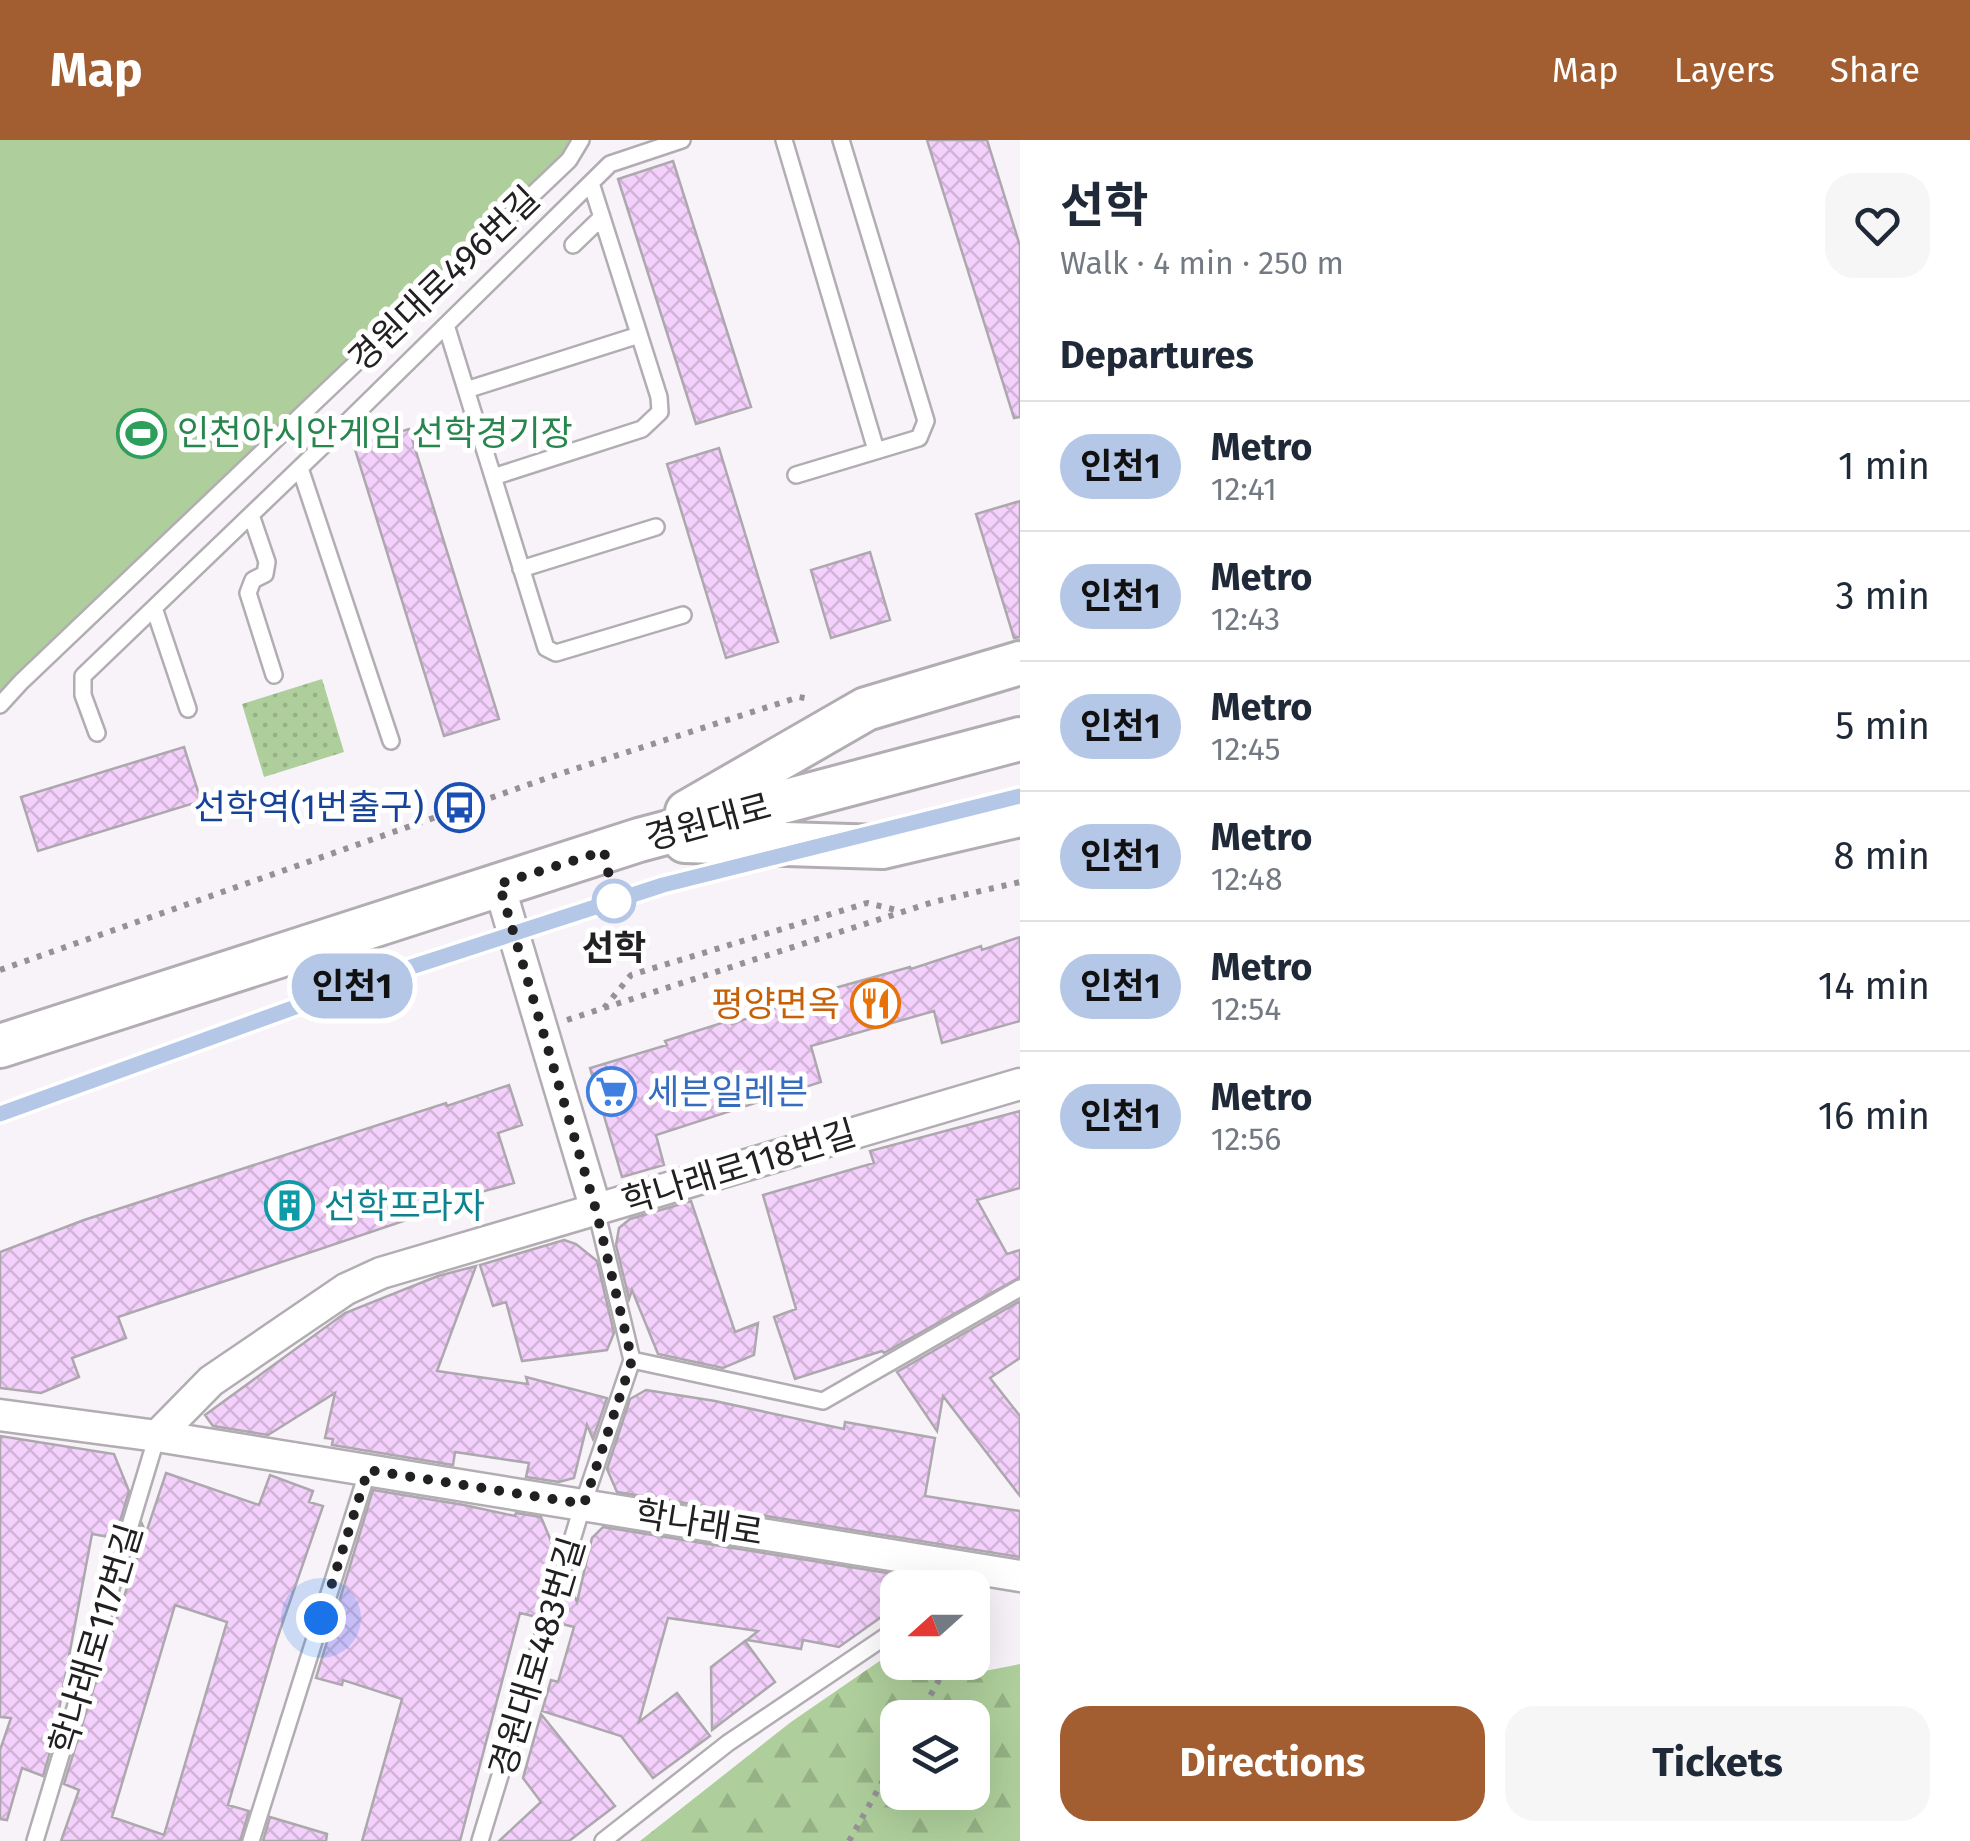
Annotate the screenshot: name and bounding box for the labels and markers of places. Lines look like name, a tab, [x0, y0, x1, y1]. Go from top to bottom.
sports icon: 인천아시안게임 선학경기장	[116, 407, 168, 459]
place label: 인천아시안게임 선학경기장	[177, 412, 573, 454]
bus stop icon: 선학역(1번출구)	[433, 781, 485, 833]
place label: 선학역(1번출구)	[194, 786, 424, 828]
marker: 선학	[593, 880, 635, 922]
place label: 선학	[582, 927, 646, 969]
restaurant icon: 평양면옥	[849, 978, 901, 1030]
place label: 평양면옥	[711, 983, 840, 1025]
supermarket icon: 세븐일레븐	[586, 1066, 638, 1118]
place label: 세븐일레븐	[647, 1071, 808, 1113]
building icon: 선학프라자	[263, 1180, 315, 1232]
place label: 선학프라자	[324, 1185, 485, 1227]

